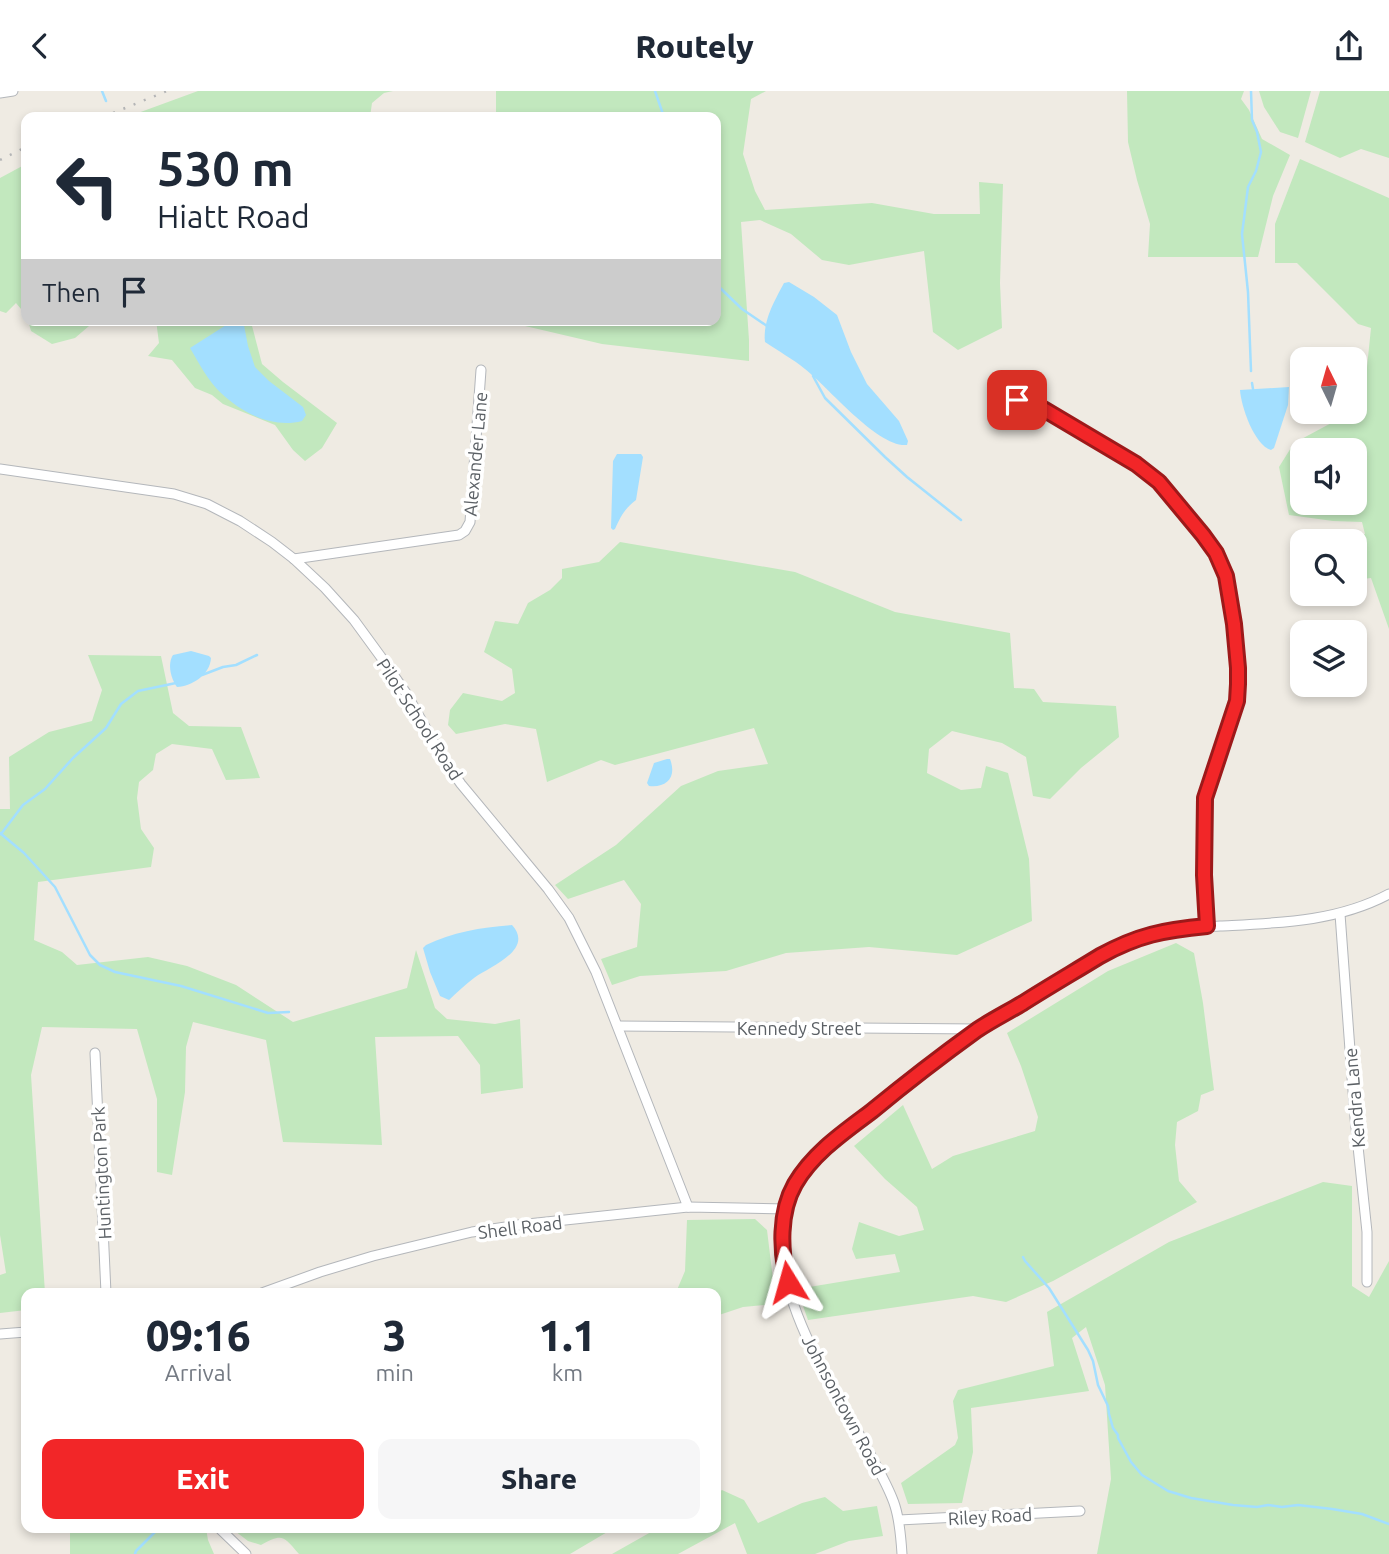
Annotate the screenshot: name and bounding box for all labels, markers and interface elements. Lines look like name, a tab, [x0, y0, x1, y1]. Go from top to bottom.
icon: back	[21, 27, 59, 65]
icon: share	[1330, 27, 1368, 65]
text: Routely	[635, 28, 754, 64]
icon: left	[42, 140, 133, 231]
text: 530 m	[157, 140, 294, 195]
text: Hiatt Road	[157, 198, 310, 234]
icon: arrive	[115, 273, 153, 311]
text: Then	[42, 278, 101, 307]
north arrow	[1290, 347, 1367, 423]
map controls	[1290, 347, 1367, 697]
pin	[987, 370, 1047, 430]
icon: arrive	[998, 381, 1036, 419]
street label: Alexander Lane	[460, 391, 490, 517]
button: sound	[1290, 438, 1367, 515]
button: search	[1290, 529, 1367, 606]
button: layers	[1290, 620, 1367, 697]
street label: Pilot School Road	[373, 654, 467, 784]
street label: Kennedy Street	[737, 1018, 861, 1038]
street label: Kendra Lane	[1340, 1047, 1368, 1149]
street label: Huntington Park	[88, 1106, 114, 1240]
street label: Shell Road	[477, 1212, 563, 1242]
position arrow	[751, 1245, 825, 1319]
text: 09:16	[146, 1312, 251, 1359]
text: 3	[383, 1312, 407, 1359]
text: 1.1	[539, 1312, 596, 1359]
street label: Johnsontown Road	[799, 1331, 889, 1479]
text: Arrival	[165, 1360, 232, 1385]
text: min	[375, 1360, 414, 1385]
text: km	[552, 1360, 583, 1385]
button: Exit	[42, 1439, 364, 1519]
button: Share	[378, 1439, 700, 1519]
street label: Riley Road	[947, 1504, 1033, 1528]

